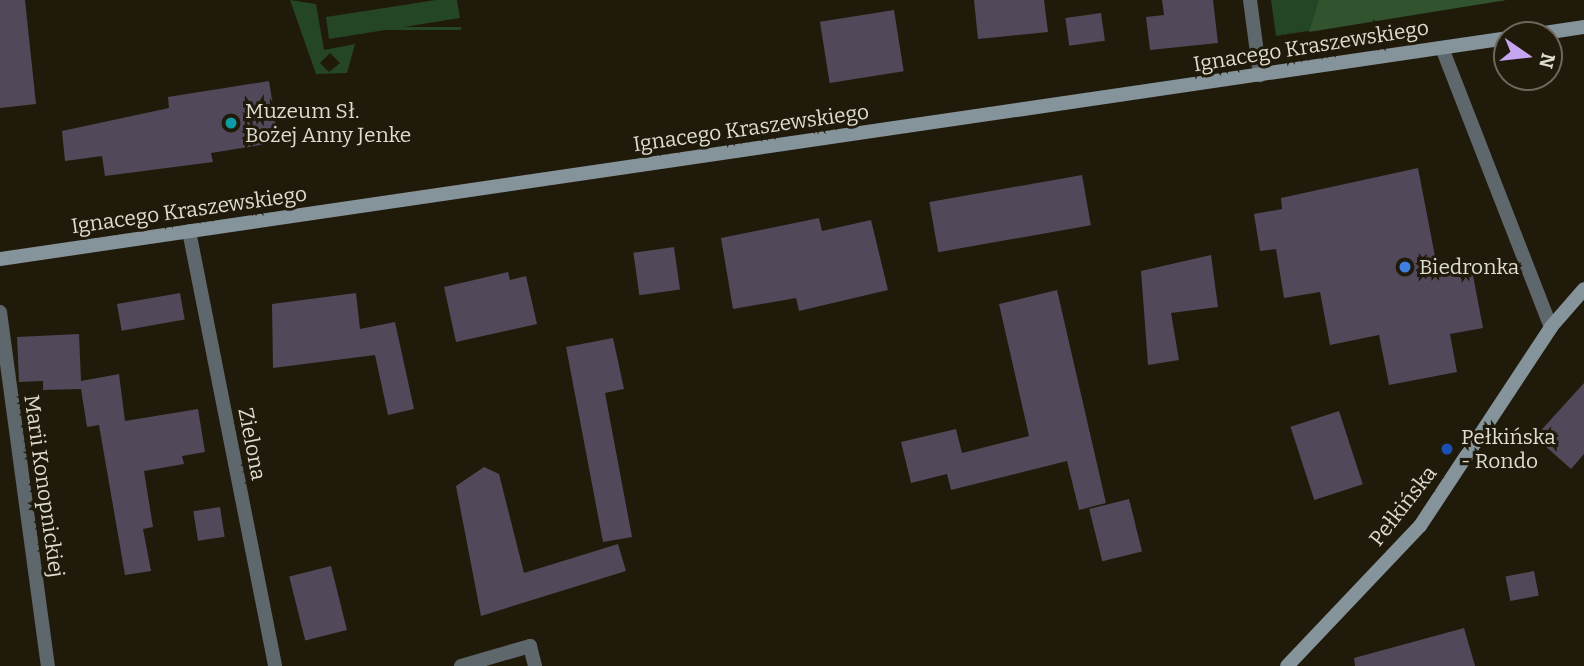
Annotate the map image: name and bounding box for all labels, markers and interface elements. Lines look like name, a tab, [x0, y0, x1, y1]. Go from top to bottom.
street label: Ignacego Kraszewskiego	[1192, 15, 1430, 77]
north arrow	[1493, 21, 1563, 91]
text: N	[1534, 51, 1560, 71]
place label: Muzeum Sł. Bożej Anny Jenke	[245, 98, 411, 148]
street label: Ignacego Kraszewskiego	[631, 99, 871, 157]
marker: Muzeum Sł. Bożej Anny Jenke	[223, 115, 239, 131]
street label: Ignacego Kraszewskiego	[69, 181, 309, 239]
place label: Biedronka	[1419, 254, 1519, 280]
marker: Biedronka	[1397, 259, 1413, 275]
street label: Marii Konopnickiej	[19, 393, 69, 579]
street label: Zielona	[233, 406, 271, 482]
place label: Pełkińska - Rondo	[1461, 424, 1556, 474]
marker: Pełkińska - Rondo	[1439, 441, 1455, 457]
street label: Pełkińska	[1364, 461, 1442, 551]

